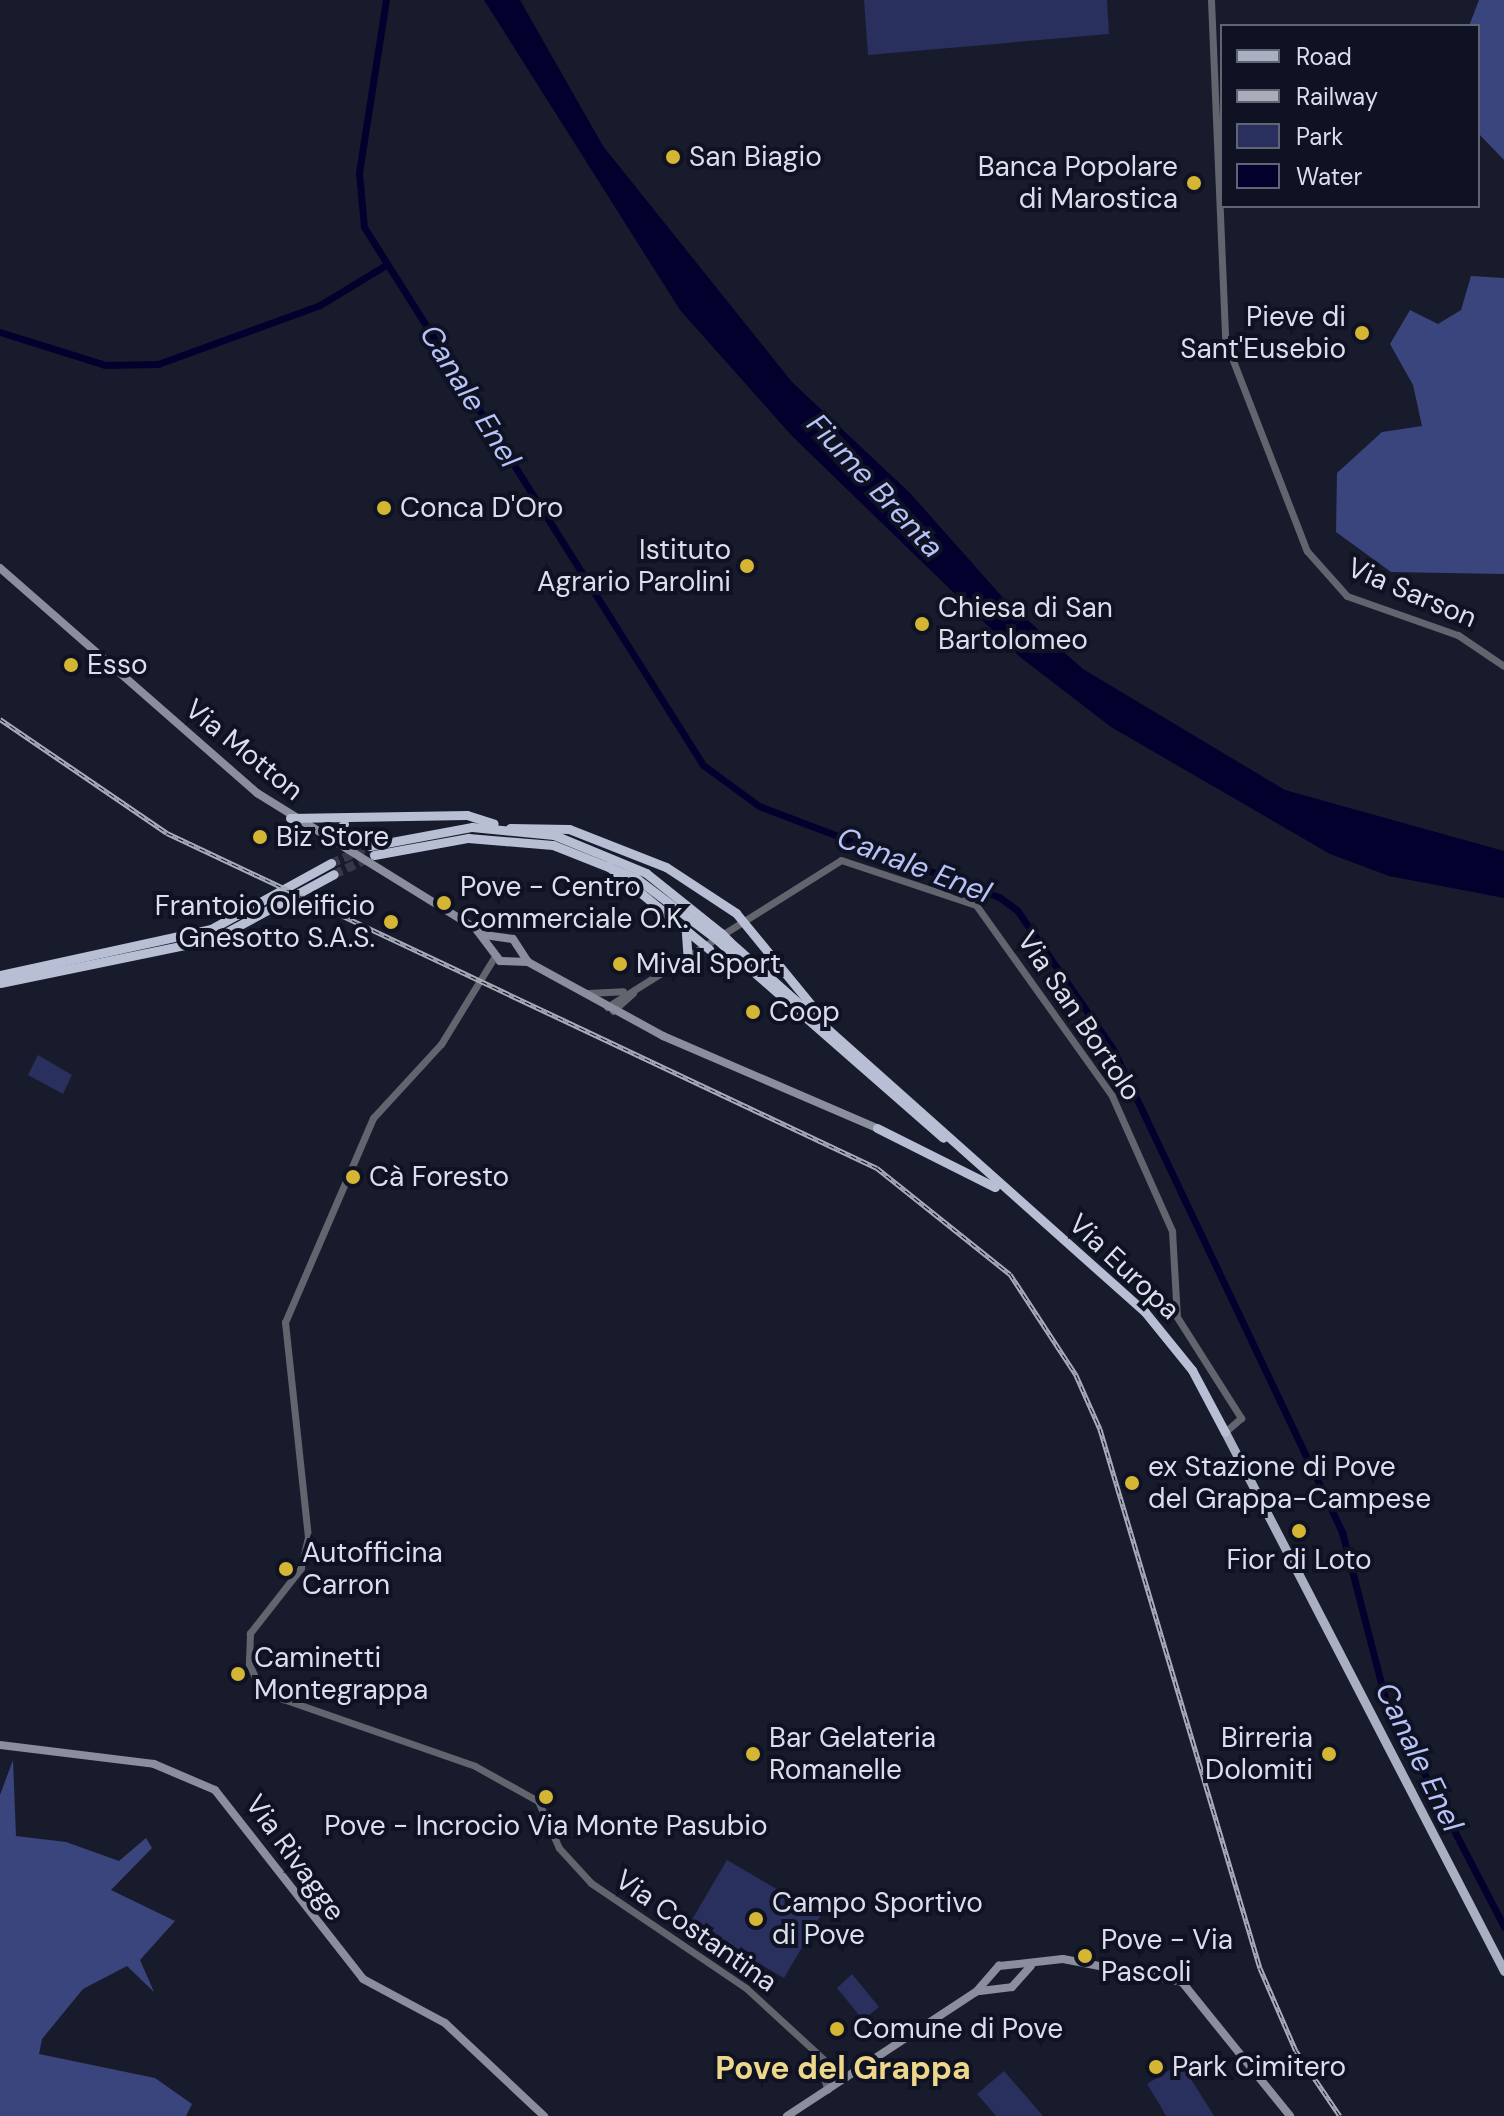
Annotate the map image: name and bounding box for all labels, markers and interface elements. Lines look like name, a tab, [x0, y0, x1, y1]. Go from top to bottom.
legend	[1220, 24, 1480, 208]
text: Road	[1296, 41, 1352, 72]
text: Railway	[1296, 81, 1378, 112]
text: Park	[1296, 121, 1343, 152]
place label: San Biagio	[689, 140, 822, 174]
marker: San Biagio	[664, 148, 682, 166]
place label: Banca Popolare di Marostica	[978, 150, 1178, 216]
text: Water	[1296, 161, 1362, 192]
marker: Banca Popolare di Marostica	[1185, 174, 1203, 192]
place label: Pieve di Sant'Eusebio	[1180, 300, 1346, 366]
water label: Canale Enel	[412, 318, 528, 474]
marker: Pieve di Sant'Eusebio	[1353, 324, 1371, 342]
water label: Fiume Brenta	[799, 407, 951, 565]
place label: Conca D'Oro	[400, 491, 563, 525]
marker: Conca D'Oro	[375, 499, 393, 517]
place label: Istituto Agrario Parolini	[537, 533, 731, 599]
street label: Via Sarson	[1343, 551, 1481, 635]
marker: Istituto Agrario Parolini	[738, 557, 756, 575]
place label: Chiesa di San Bartolomeo	[938, 591, 1113, 657]
marker: Chiesa di San Bartolomeo	[913, 615, 931, 633]
place label: Esso	[87, 648, 148, 682]
marker: Esso	[62, 656, 80, 674]
street label: Via Motton	[178, 692, 310, 808]
water label: Canale Enel	[832, 819, 996, 911]
place label: Biz Store	[276, 820, 389, 854]
marker: Biz Store	[251, 828, 269, 846]
place label: Pove - Centro Commerciale O.K.	[460, 870, 688, 936]
place label: Frantoio Oleificio Gnesotto S.A.S.	[155, 889, 375, 955]
marker: Pove - Centro Commerciale O.K.	[435, 894, 453, 912]
marker: Frantoio Oleificio Gnesotto S.A.S.	[382, 913, 400, 931]
street label: Via San Bortolo	[1010, 925, 1148, 1107]
place label: Mival Sport	[636, 947, 781, 981]
marker: Mival Sport	[611, 955, 629, 973]
place label: Coop	[769, 995, 840, 1029]
marker: Coop	[744, 1003, 762, 1021]
place label: Cà Foresto	[369, 1160, 509, 1194]
marker: Cà Foresto	[344, 1168, 362, 1186]
street label: Via Europa	[1062, 1207, 1186, 1327]
place label: ex Stazione di Pove del Grappa-Campese	[1148, 1450, 1431, 1516]
marker: ex Stazione di Pove del Grappa-Campese	[1123, 1474, 1141, 1492]
marker: Fior di Loto	[1290, 1522, 1308, 1540]
place label: Autofficina Carron	[302, 1536, 443, 1602]
place label: Fior di Loto	[1226, 1543, 1372, 1577]
marker: Autofficina Carron	[277, 1560, 295, 1578]
place label: Caminetti Montegrappa	[254, 1641, 428, 1707]
marker: Caminetti Montegrappa	[229, 1665, 247, 1683]
water label: Canale Enel	[1367, 1676, 1471, 1838]
place label: Bar Gelateria Romanelle	[769, 1721, 936, 1787]
place label: Birreria Dolomiti	[1205, 1721, 1313, 1787]
marker: Bar Gelateria Romanelle	[744, 1745, 762, 1763]
marker: Birreria Dolomiti	[1320, 1745, 1338, 1763]
marker: Pove - Incrocio Via Monte Pasubio	[537, 1788, 555, 1806]
street label: Via Rivagge	[238, 1789, 352, 1927]
place label: Pove - Incrocio Via Monte Pasubio	[324, 1809, 768, 1843]
street label: Via Costantina	[609, 1863, 783, 1999]
place label: Campo Sportivo di Pove	[772, 1886, 983, 1952]
marker: Campo Sportivo di Pove	[747, 1910, 765, 1928]
place label: Pove - Via Pascoli	[1101, 1923, 1233, 1989]
marker: Pove - Via Pascoli	[1076, 1947, 1094, 1965]
place label: Comune di Pove	[853, 2012, 1063, 2046]
marker: Comune di Pove	[828, 2020, 846, 2038]
district label: Pove del Grappa	[715, 2049, 971, 2087]
place label: Park Cimitero	[1172, 2050, 1346, 2084]
marker: Park Cimitero	[1147, 2058, 1165, 2076]

